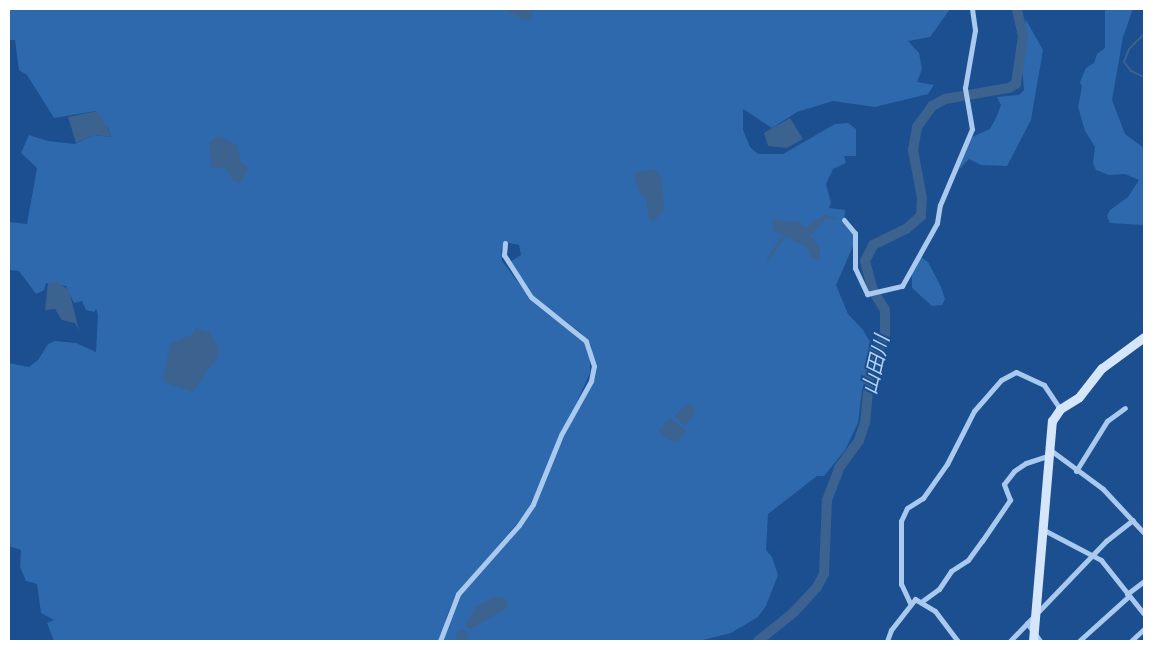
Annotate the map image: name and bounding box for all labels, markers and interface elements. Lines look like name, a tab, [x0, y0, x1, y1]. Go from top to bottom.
water label: 山田川	[858, 333, 894, 397]

